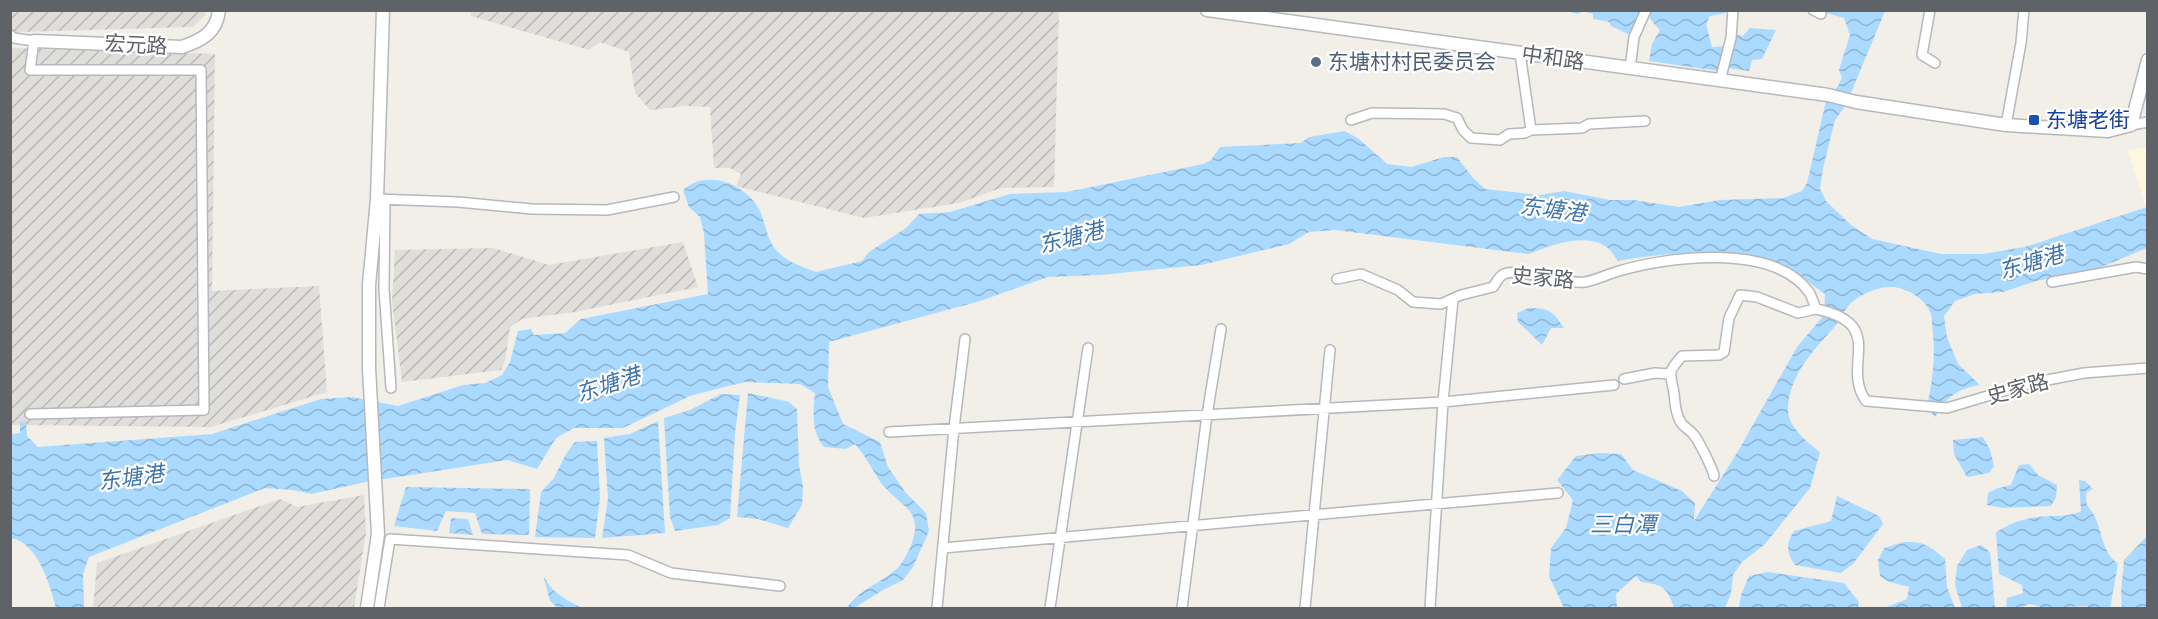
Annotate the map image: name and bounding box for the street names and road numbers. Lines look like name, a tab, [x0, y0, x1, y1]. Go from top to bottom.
street label: 宏元路	[104, 28, 168, 60]
street label: 中和路	[1520, 39, 1586, 75]
street label: 史家路	[1510, 260, 1576, 294]
street label: 史家路	[1984, 366, 2052, 410]

